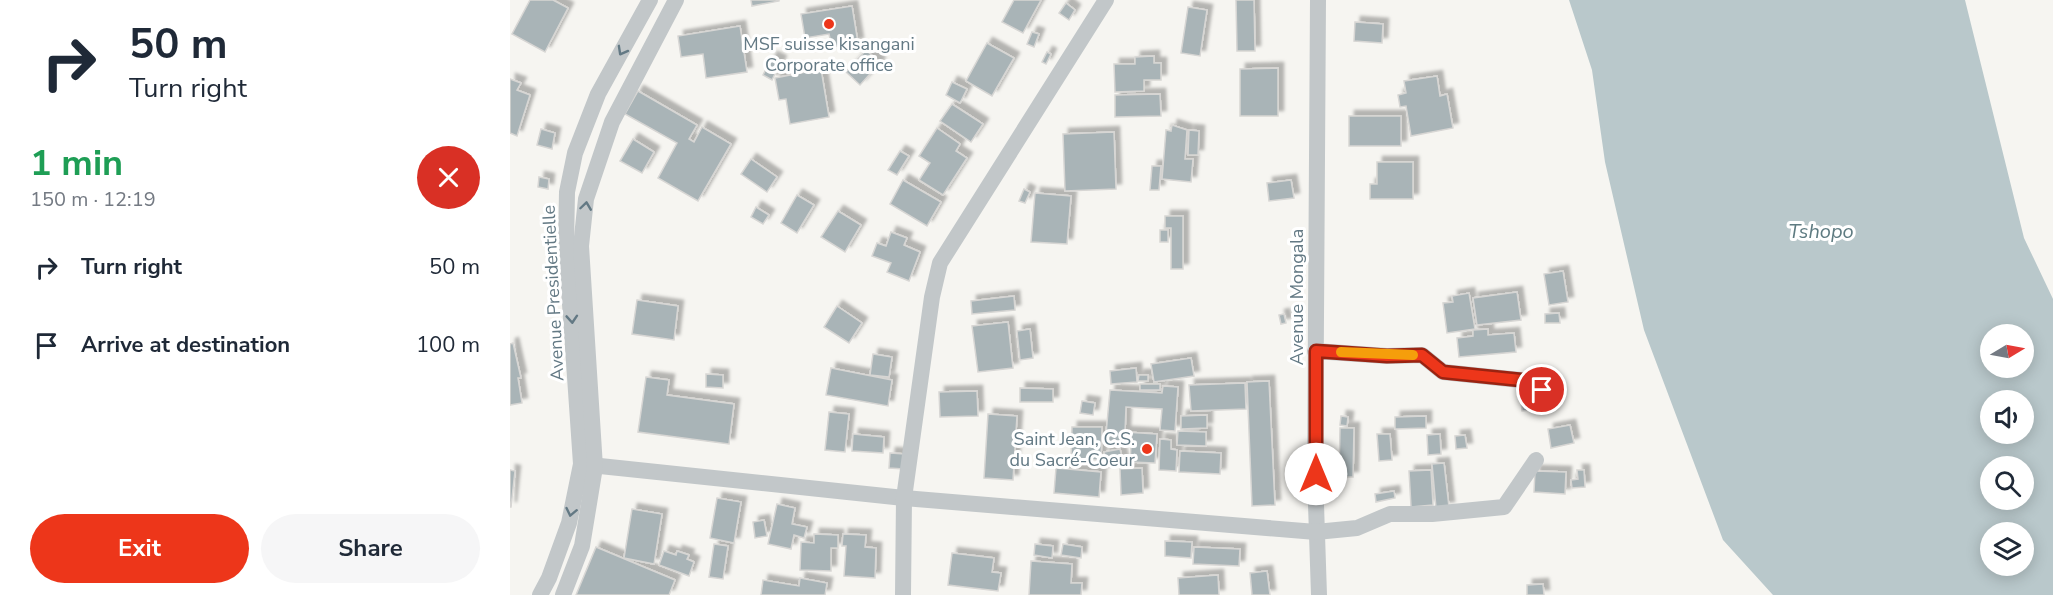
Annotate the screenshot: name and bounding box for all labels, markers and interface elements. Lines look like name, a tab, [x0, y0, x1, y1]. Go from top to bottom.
text: 50 m	[129, 16, 228, 73]
marker: MSF suisse kisangani Corporate office	[822, 17, 836, 31]
icon: right	[30, 24, 108, 102]
place label: MSF suisse kisangani Corporate office	[743, 32, 915, 77]
one-way arrow	[618, 45, 629, 55]
text: Turn right	[129, 70, 247, 107]
text: 1 min	[30, 139, 123, 188]
button: close	[417, 146, 480, 209]
text: 150 m · 12:19	[30, 186, 156, 213]
one-way arrow	[579, 201, 591, 211]
street label: Avenue Presidentielle	[536, 204, 570, 382]
water label: Tshopo	[1788, 218, 1854, 245]
street label: Avenue Mongala	[1285, 229, 1309, 365]
icon: right	[30, 251, 63, 284]
text: Turn right	[81, 252, 182, 282]
text: 50 m	[429, 252, 480, 282]
one-way arrow	[565, 314, 578, 323]
north arrow	[1980, 324, 2034, 378]
map controls	[1980, 324, 2034, 576]
icon: arrive	[30, 329, 63, 362]
text: Arrive at destination	[81, 330, 290, 360]
text: 100 m	[416, 330, 480, 360]
pin	[1516, 364, 1567, 415]
icon: arrive	[1525, 373, 1558, 406]
button: sound	[1980, 390, 2034, 444]
place label: Saint Jean, C.S. du Sacré-Coeur	[1009, 427, 1136, 472]
marker: Saint Jean, C.S. du Sacré-Coeur	[1140, 442, 1154, 456]
position arrow	[1284, 442, 1348, 506]
button: search	[1980, 456, 2034, 510]
one-way arrow	[565, 507, 578, 517]
button: Exit	[30, 514, 249, 583]
button: Share	[261, 514, 480, 583]
button: layers	[1980, 522, 2034, 576]

